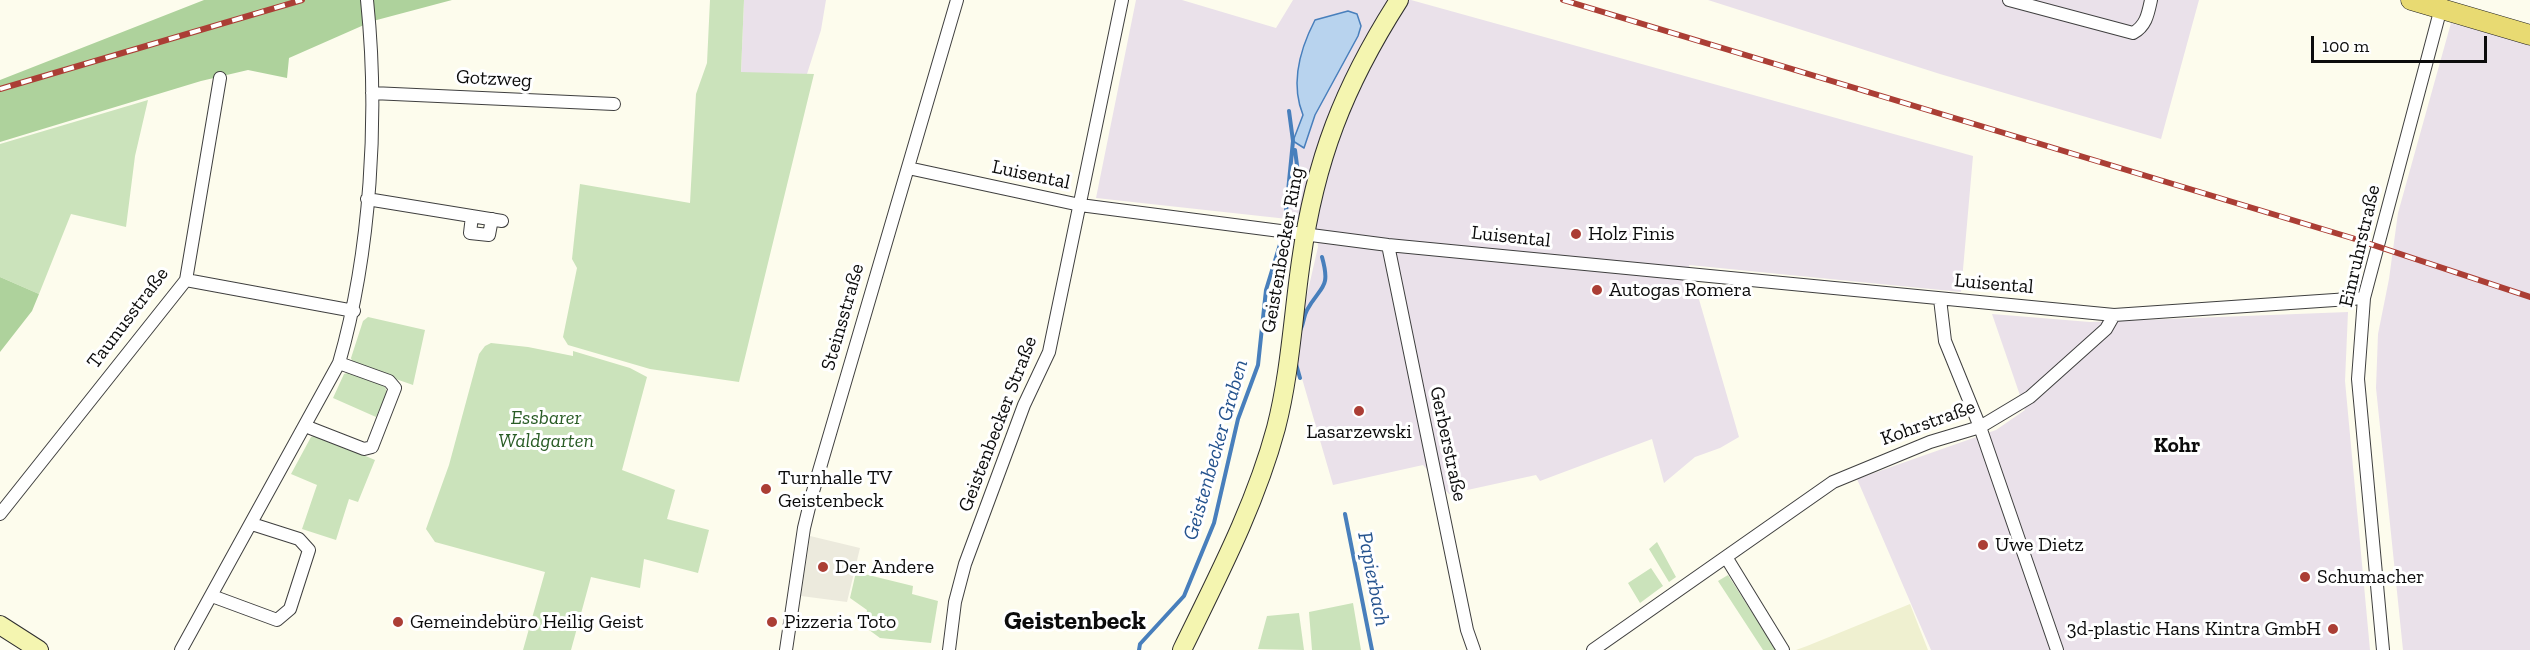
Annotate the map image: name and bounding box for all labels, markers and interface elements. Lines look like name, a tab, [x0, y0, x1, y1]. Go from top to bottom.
scale bar	[2314, 24, 2490, 62]
text: 100 m	[2322, 35, 2369, 57]
street label: Gotzweg	[455, 65, 533, 93]
street label: Luisental	[990, 155, 1072, 195]
street label: Geistenbecker Ring	[1257, 165, 1309, 335]
street label: Einruhrstraße	[2334, 183, 2386, 309]
street label: Luisental	[1470, 221, 1552, 253]
place label: Holz Finis	[1588, 222, 1675, 246]
marker: Holz Finis	[1569, 227, 1583, 241]
street label: Steinsstraße	[816, 261, 870, 373]
street label: Taunusstraße	[82, 263, 174, 373]
street label: Luisental	[1953, 269, 2035, 299]
place label: Autogas Romera	[1609, 278, 1752, 302]
marker: Autogas Romera	[1590, 283, 1604, 297]
street label: Geistenbecker Straße	[953, 333, 1043, 515]
water label: Geistenbecker Graben	[1178, 357, 1254, 543]
street label: Gerberstraße	[1424, 384, 1472, 504]
street label: Kohrstraße	[1877, 395, 1979, 451]
marker: Lasarzewski	[1352, 404, 1366, 418]
park label: Essbarer Waldgarten	[498, 406, 594, 453]
place label: Lasarzewski	[1306, 420, 1412, 444]
district label: Kohr	[2154, 433, 2200, 459]
place label: Turnhalle TV Geistenbeck	[778, 466, 892, 513]
marker: Turnhalle TV Geistenbeck	[759, 482, 773, 496]
water label: Papierbach	[1351, 530, 1395, 628]
place label: Uwe Dietz	[1995, 533, 2084, 557]
marker: Uwe Dietz	[1976, 538, 1990, 552]
place label: Der Andere	[835, 555, 934, 579]
marker: Der Andere	[816, 560, 830, 574]
place label: Schumacher	[2317, 565, 2424, 589]
marker: Schumacher	[2298, 570, 2312, 584]
district label: Geistenbeck	[1004, 606, 1146, 638]
place label: Gemeindebüro Heilig Geist	[410, 610, 643, 634]
place label: Pizzeria Toto	[784, 610, 896, 634]
marker: Gemeindebüro Heilig Geist	[391, 615, 405, 629]
marker: Pizzeria Toto	[765, 615, 779, 629]
place label: 3d-plastic Hans Kintra GmbH	[2067, 617, 2321, 641]
marker: 3d-plastic Hans Kintra GmbH	[2326, 622, 2340, 636]

